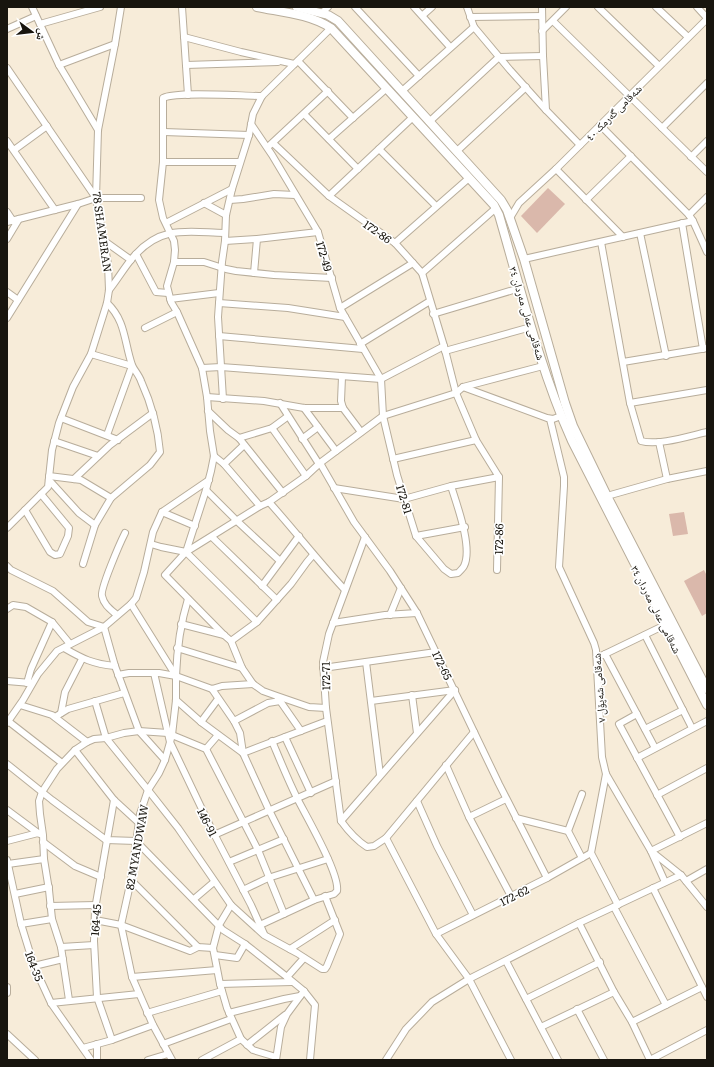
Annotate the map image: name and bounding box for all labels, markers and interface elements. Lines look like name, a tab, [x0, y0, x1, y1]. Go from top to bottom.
north arrow	[12, 12, 52, 52]
text: ش	[32, 27, 52, 43]
street label: شەقامی گەرمک ٤٠	[581, 80, 645, 144]
street label: 78 SHAMERAN	[89, 191, 117, 273]
street label: 172-86	[361, 216, 395, 247]
street label: 172-49	[313, 239, 337, 273]
street label: شەقامی عەلی مەردان ٣٤	[506, 264, 550, 362]
street label: 172-81	[393, 482, 417, 516]
street label: 172-86	[490, 523, 506, 555]
street label: شەقامی عەلی مەردان ٣٤	[628, 562, 686, 656]
street label: 172-65	[429, 648, 457, 683]
street label: شەقامی شەپۆل ٧	[588, 653, 608, 723]
street label: 172-71	[317, 661, 333, 690]
street label: 82 MYANDWAW	[121, 803, 151, 891]
street label: 146-91	[194, 805, 222, 840]
street label: 172-62	[497, 881, 532, 909]
street label: 164-45	[86, 903, 104, 937]
street label: 164-35	[22, 949, 48, 984]

